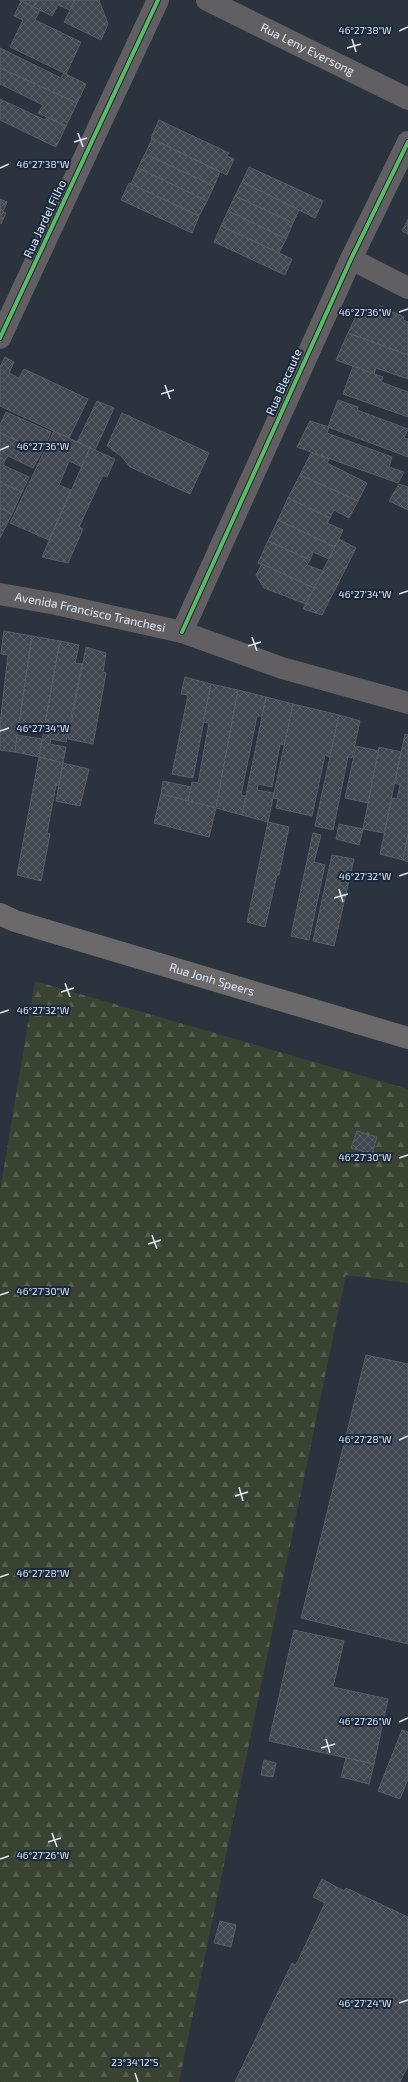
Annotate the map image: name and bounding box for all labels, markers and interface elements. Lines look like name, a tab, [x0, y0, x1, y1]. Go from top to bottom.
street label: Rua Leny Eversong	[259, 20, 357, 78]
text: 46°27'38"W	[339, 24, 392, 36]
text: 46°27'38"W	[17, 158, 70, 170]
street label: Rua Jardel Filho	[20, 177, 68, 260]
text: 46°27'36"W	[339, 306, 392, 318]
street label: Rua Blecaute	[262, 346, 304, 417]
text: 46°27'36"W	[17, 440, 70, 452]
text: 46°27'34"W	[338, 588, 392, 600]
street label: Avenida Francisco Tranchesi	[14, 589, 167, 634]
text: 46°27'34"W	[16, 722, 70, 734]
text: 46°27'32"W	[339, 870, 392, 882]
street label: Rua Jonh Speers	[168, 959, 257, 998]
text: 46°27'32"W	[17, 1004, 70, 1016]
text: 46°27'30"W	[339, 1151, 392, 1163]
text: 46°27'30"W	[17, 1285, 70, 1297]
text: 46°27'28"W	[338, 1433, 392, 1445]
text: 46°27'28"W	[16, 1567, 70, 1579]
text: 46°27'26"W	[339, 1715, 392, 1727]
text: 46°27'26"W	[17, 1849, 70, 1861]
text: 46°27'24"W	[338, 1997, 392, 2009]
text: 23°34'12"S	[111, 2056, 159, 2068]

